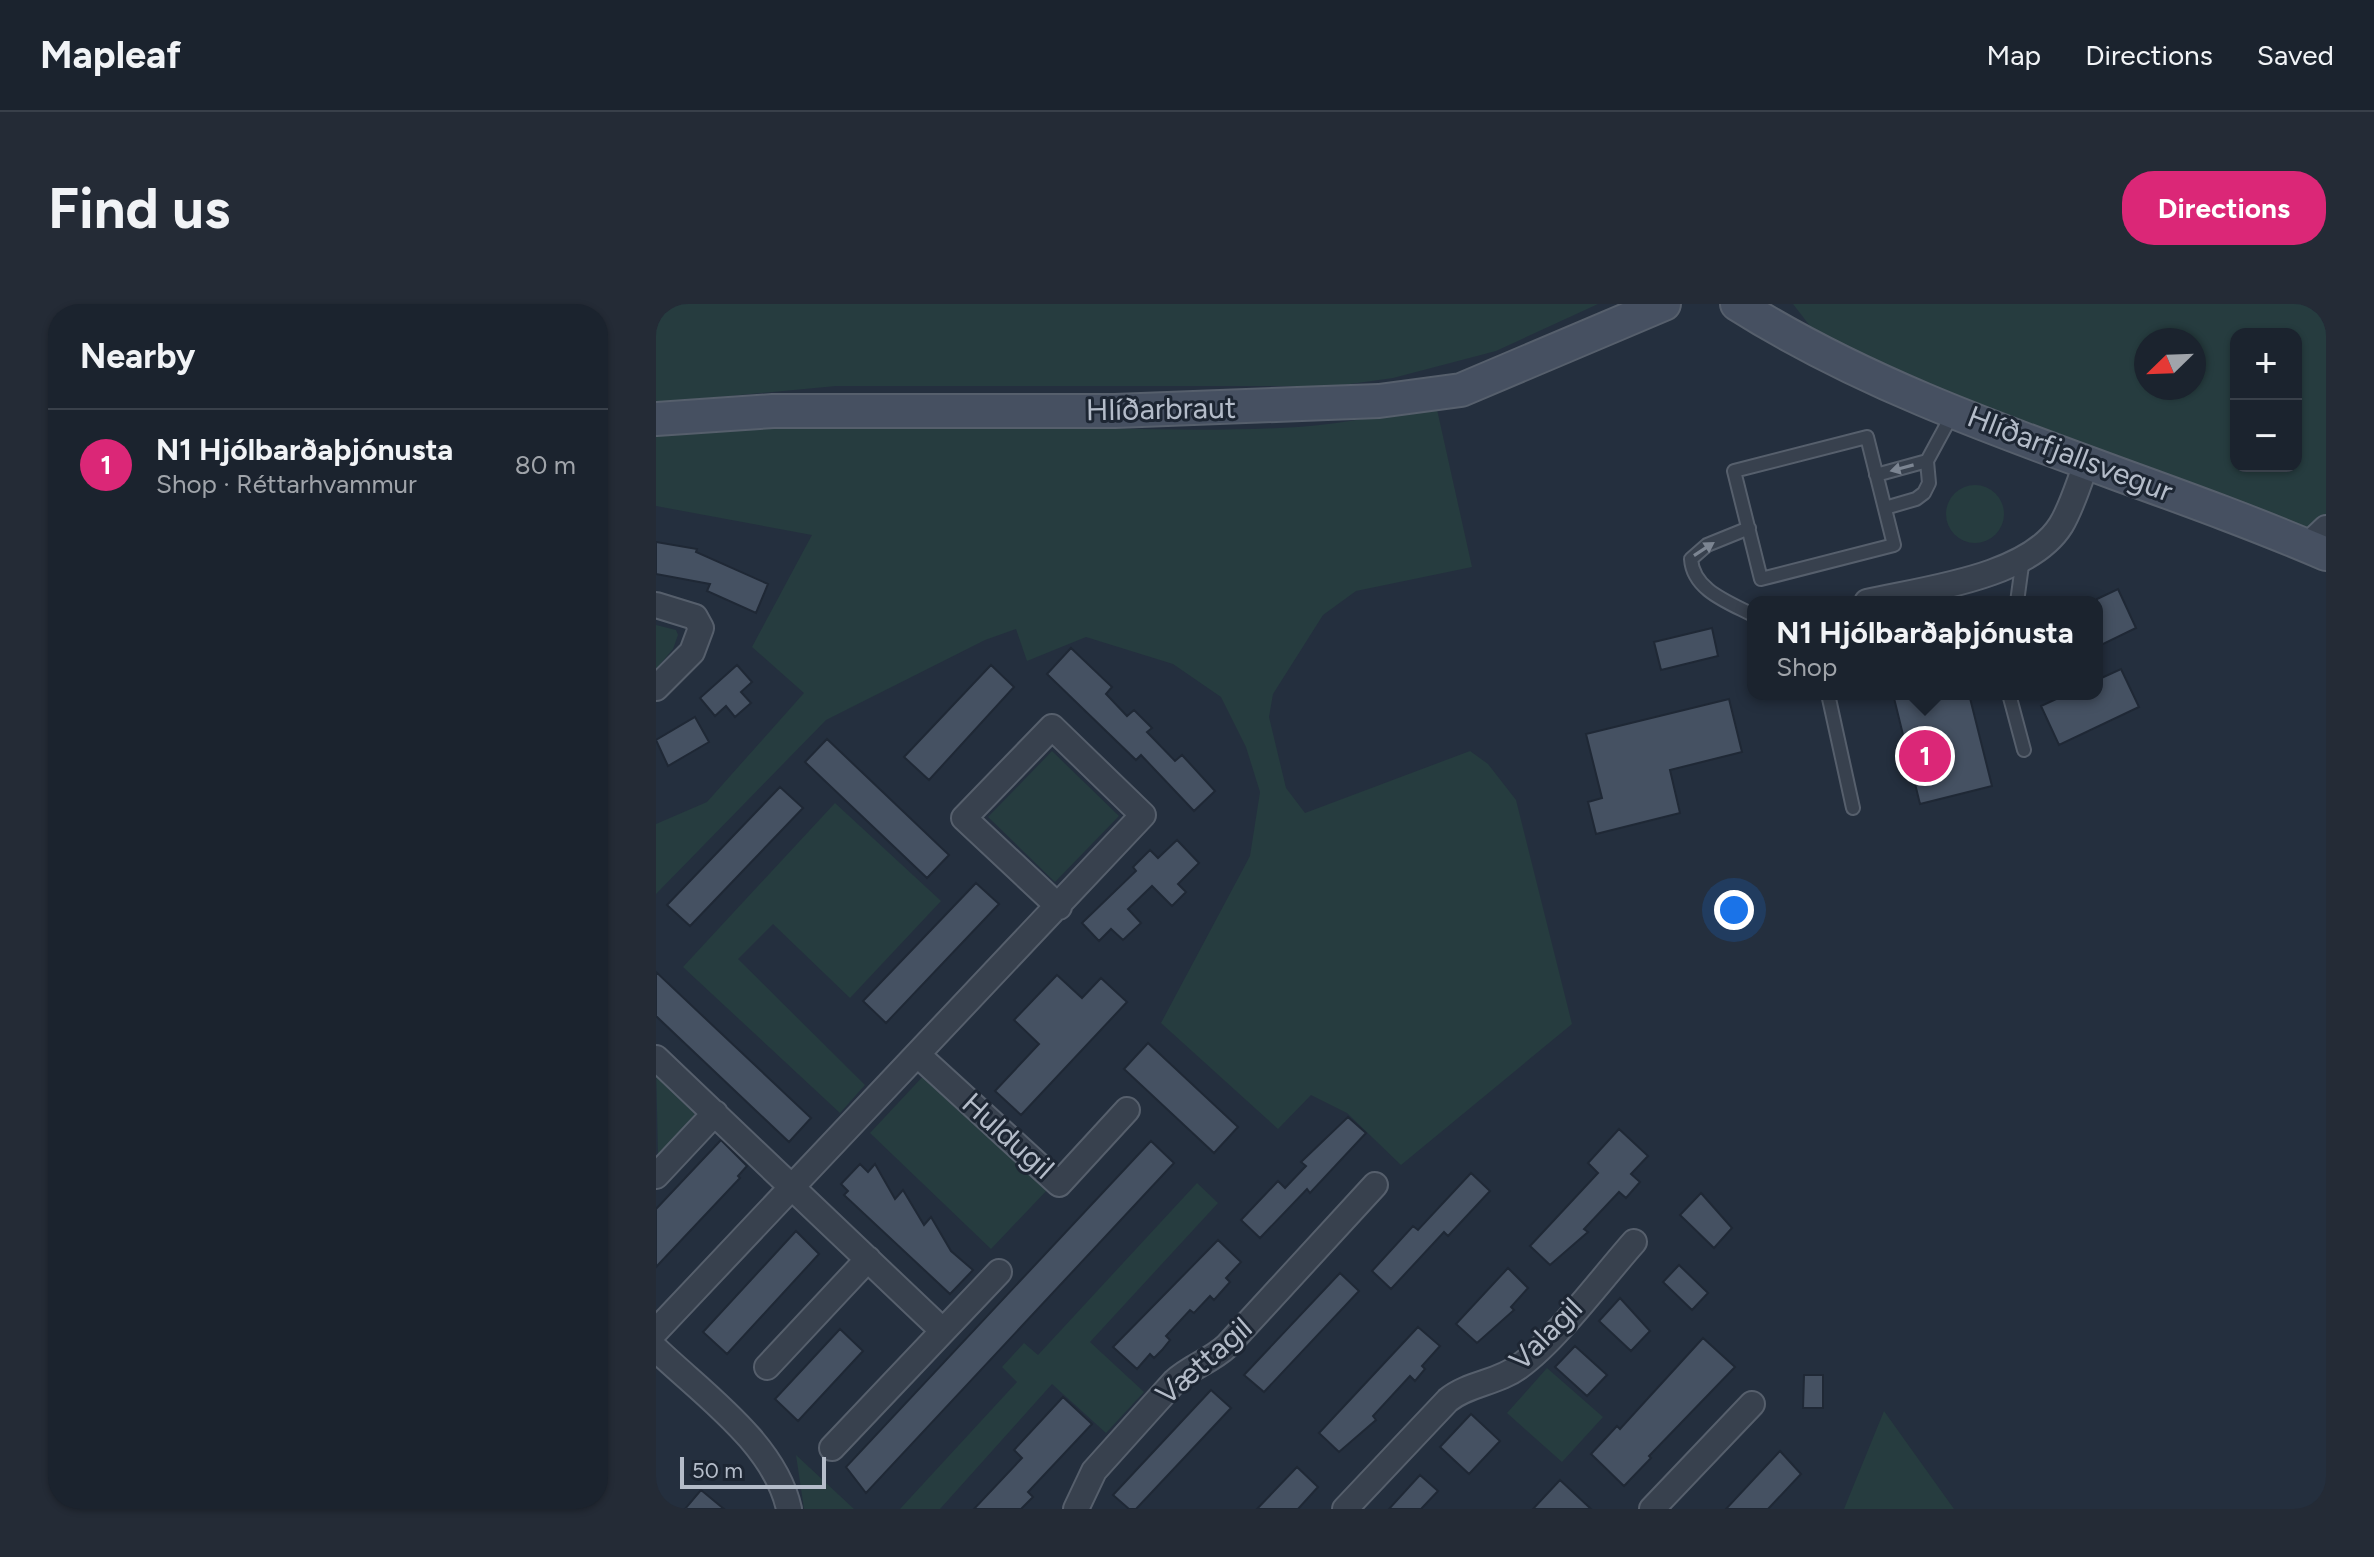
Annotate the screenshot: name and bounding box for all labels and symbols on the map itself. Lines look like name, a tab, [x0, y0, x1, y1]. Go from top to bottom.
north arrow	[2134, 328, 2206, 400]
street label: Hlíðarbraut	[1086, 389, 1236, 428]
street label: Hlíðarfjallsvegur	[1962, 397, 2178, 510]
one-way arrow	[1889, 463, 1914, 475]
one-way arrow	[1693, 542, 1714, 557]
pin: 1	[1899, 726, 1951, 786]
your location	[1714, 890, 1754, 930]
street label: Huldugil	[955, 1085, 1062, 1187]
street label: Valagil	[1501, 1289, 1590, 1378]
street label: Vættagil	[1148, 1309, 1259, 1412]
scale bar	[680, 1453, 826, 1489]

